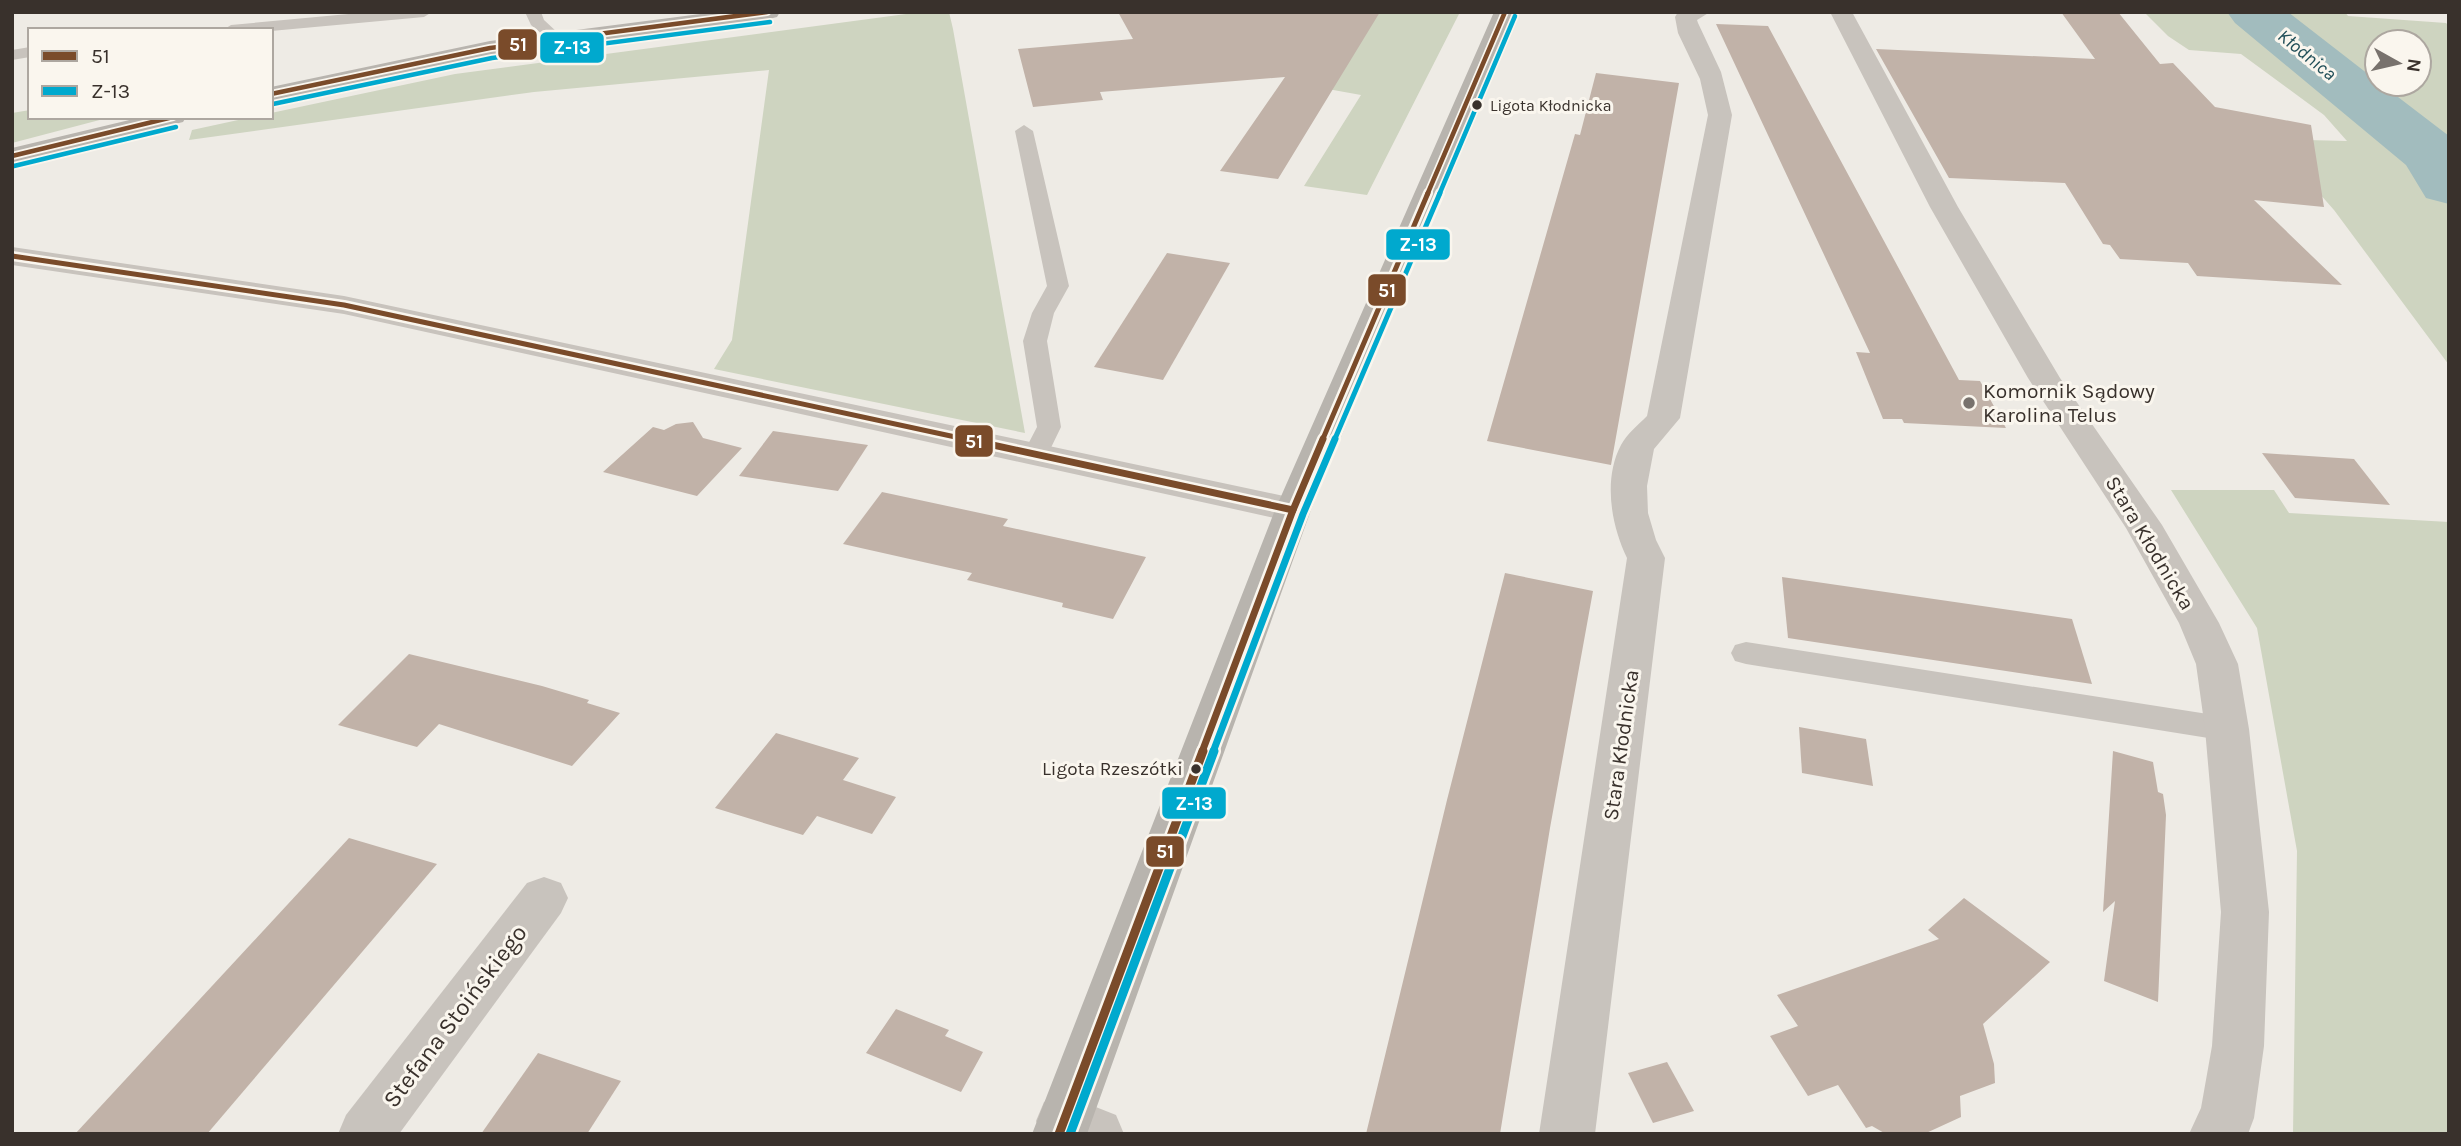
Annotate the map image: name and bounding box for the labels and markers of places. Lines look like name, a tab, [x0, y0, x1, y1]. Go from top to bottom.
place label: Ligota Kłodnicka	[1490, 96, 1612, 115]
marker: Ligota Kłodnicka	[1470, 98, 1484, 112]
place label: Komornik Sądowy Karolina Telus	[1983, 379, 2155, 427]
marker: Komornik Sądowy Karolina Telus	[1961, 395, 1977, 411]
place label: Ligota Rzeszótki	[1042, 758, 1183, 780]
marker: Ligota Rzeszótki	[1189, 762, 1203, 776]

